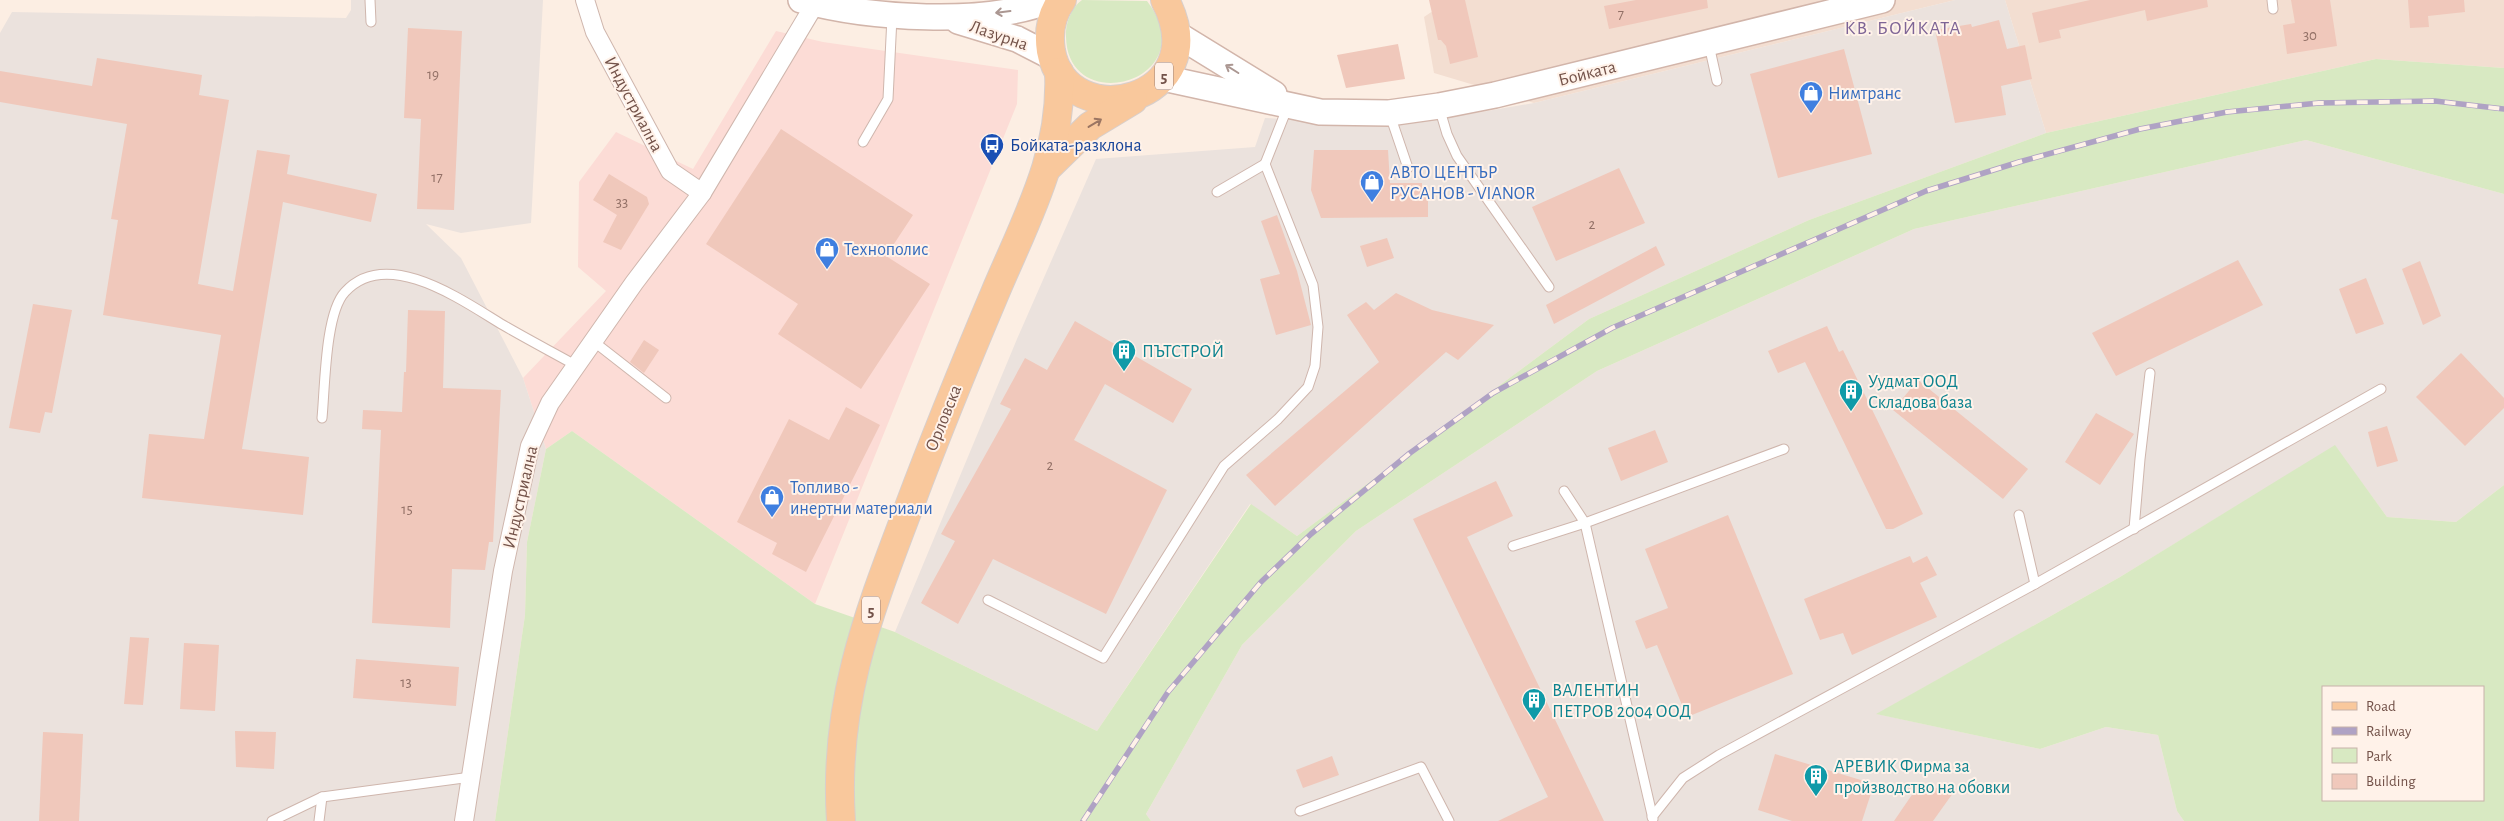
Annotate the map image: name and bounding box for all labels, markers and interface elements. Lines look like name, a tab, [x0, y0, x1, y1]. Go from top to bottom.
one-way arrow	[995, 7, 1011, 17]
house number: 7	[1618, 7, 1624, 22]
street label: Лазурна	[967, 18, 1030, 54]
district label: КВ. БОЙКАТА	[1845, 18, 1961, 38]
house number: 30	[2303, 28, 2317, 43]
street label: Индустриална	[601, 54, 666, 155]
street label: Бойката	[1557, 58, 1618, 90]
road number: 5	[1155, 62, 1173, 90]
one-way arrow	[1226, 63, 1240, 73]
house number: 19	[427, 67, 439, 82]
shop icon: Нимтранс	[1798, 80, 1824, 114]
place label: Нимтранс	[1828, 85, 1901, 103]
one-way arrow	[1088, 118, 1102, 128]
bus stop icon: Бойката-разклона	[979, 132, 1005, 166]
place label: Бойката-разклона	[1010, 137, 1142, 155]
place label: АВТО ЦЕНТЪР РУСАНОВ - VIANOR	[1390, 164, 1535, 203]
shop icon: АВТО ЦЕНТЪР РУСАНОВ - VIANOR	[1359, 169, 1385, 203]
house number: 17	[431, 170, 443, 185]
house number: 33	[616, 195, 628, 210]
house number: 2	[1589, 217, 1596, 232]
shop icon: Технополис	[814, 236, 840, 270]
place label: Технополис	[844, 241, 929, 259]
building icon: ПЪТСТРОЙ	[1111, 338, 1137, 372]
place label: ПЪТСТРОЙ	[1142, 341, 1224, 361]
place label: Уудмат ООД Складова база	[1868, 373, 1972, 412]
building icon: Уудмат ООД Складова база	[1838, 378, 1864, 412]
street label: Орловска	[923, 383, 965, 454]
street label: Индустриална	[500, 444, 542, 550]
house number: 2	[1047, 458, 1054, 473]
place label: Топливо - инертни материали	[790, 479, 933, 518]
shop icon: Топливо - инертни материали	[759, 484, 785, 518]
house number: 15	[401, 502, 413, 517]
road number: 5	[862, 596, 880, 624]
house number: 13	[400, 675, 412, 690]
place label: ВАЛЕНТИН ПЕТРОВ 2004 ООД	[1552, 682, 1691, 721]
legend	[2322, 686, 2484, 801]
building icon: ВАЛЕНТИН ПЕТРОВ 2004 ООД	[1521, 687, 1547, 721]
text: Road	[2366, 699, 2396, 714]
text: Railway	[2366, 724, 2412, 739]
text: Park	[2366, 749, 2392, 764]
place label: АРЕВИК Фирма за пройзводство на обовки	[1834, 758, 2010, 797]
building icon: АРЕВИК Фирма за пройзводство на обовки	[1803, 763, 1829, 797]
text: Building	[2366, 774, 2416, 789]

